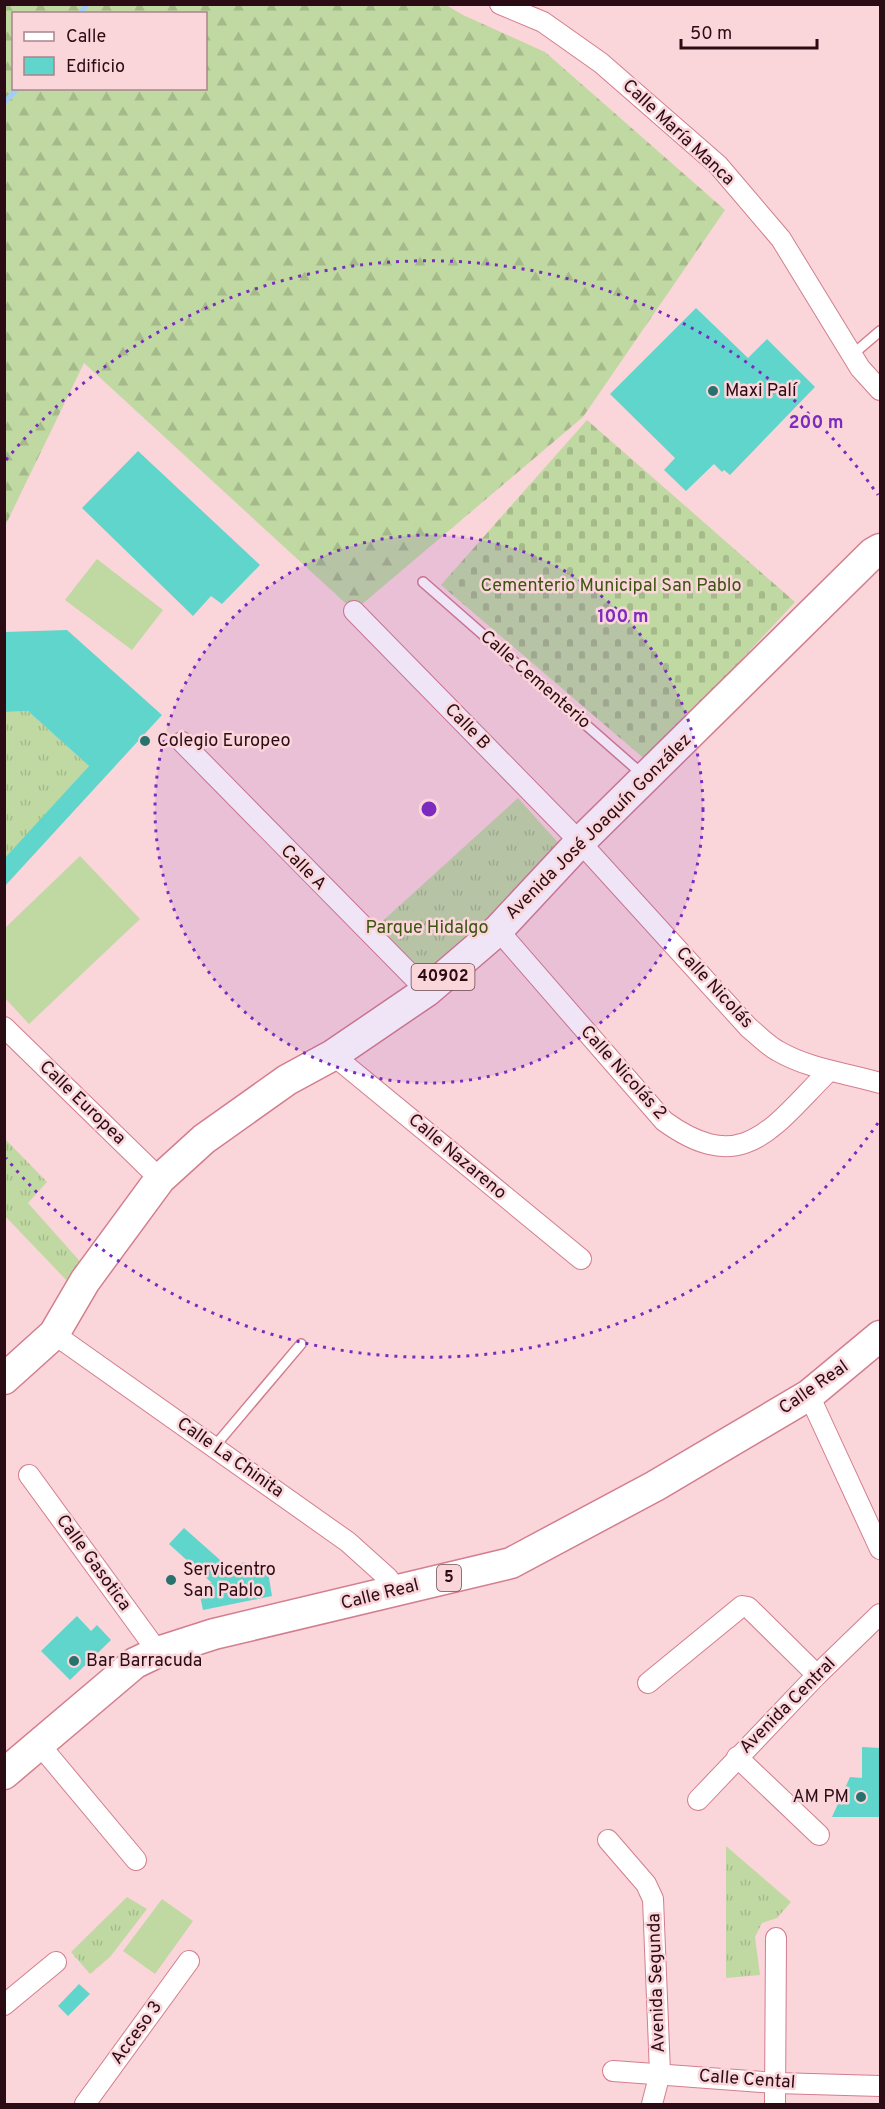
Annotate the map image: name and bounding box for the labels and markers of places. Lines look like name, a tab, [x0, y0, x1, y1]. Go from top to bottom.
place label: Maxi Palí	[725, 380, 798, 403]
marker: Maxi Palí	[706, 384, 720, 398]
place label: Colegio Europeo	[157, 730, 291, 753]
marker: Colegio Europeo	[138, 734, 152, 748]
centre of rings	[419, 799, 439, 819]
place label: Servicentro San Pablo	[183, 1559, 276, 1603]
marker: Servicentro San Pablo	[164, 1573, 178, 1587]
place label: Bar Barracuda	[86, 1650, 202, 1673]
marker: Bar Barracuda	[67, 1654, 81, 1668]
place label: AM PM	[793, 1786, 849, 1809]
marker: AM PM	[854, 1790, 868, 1804]

